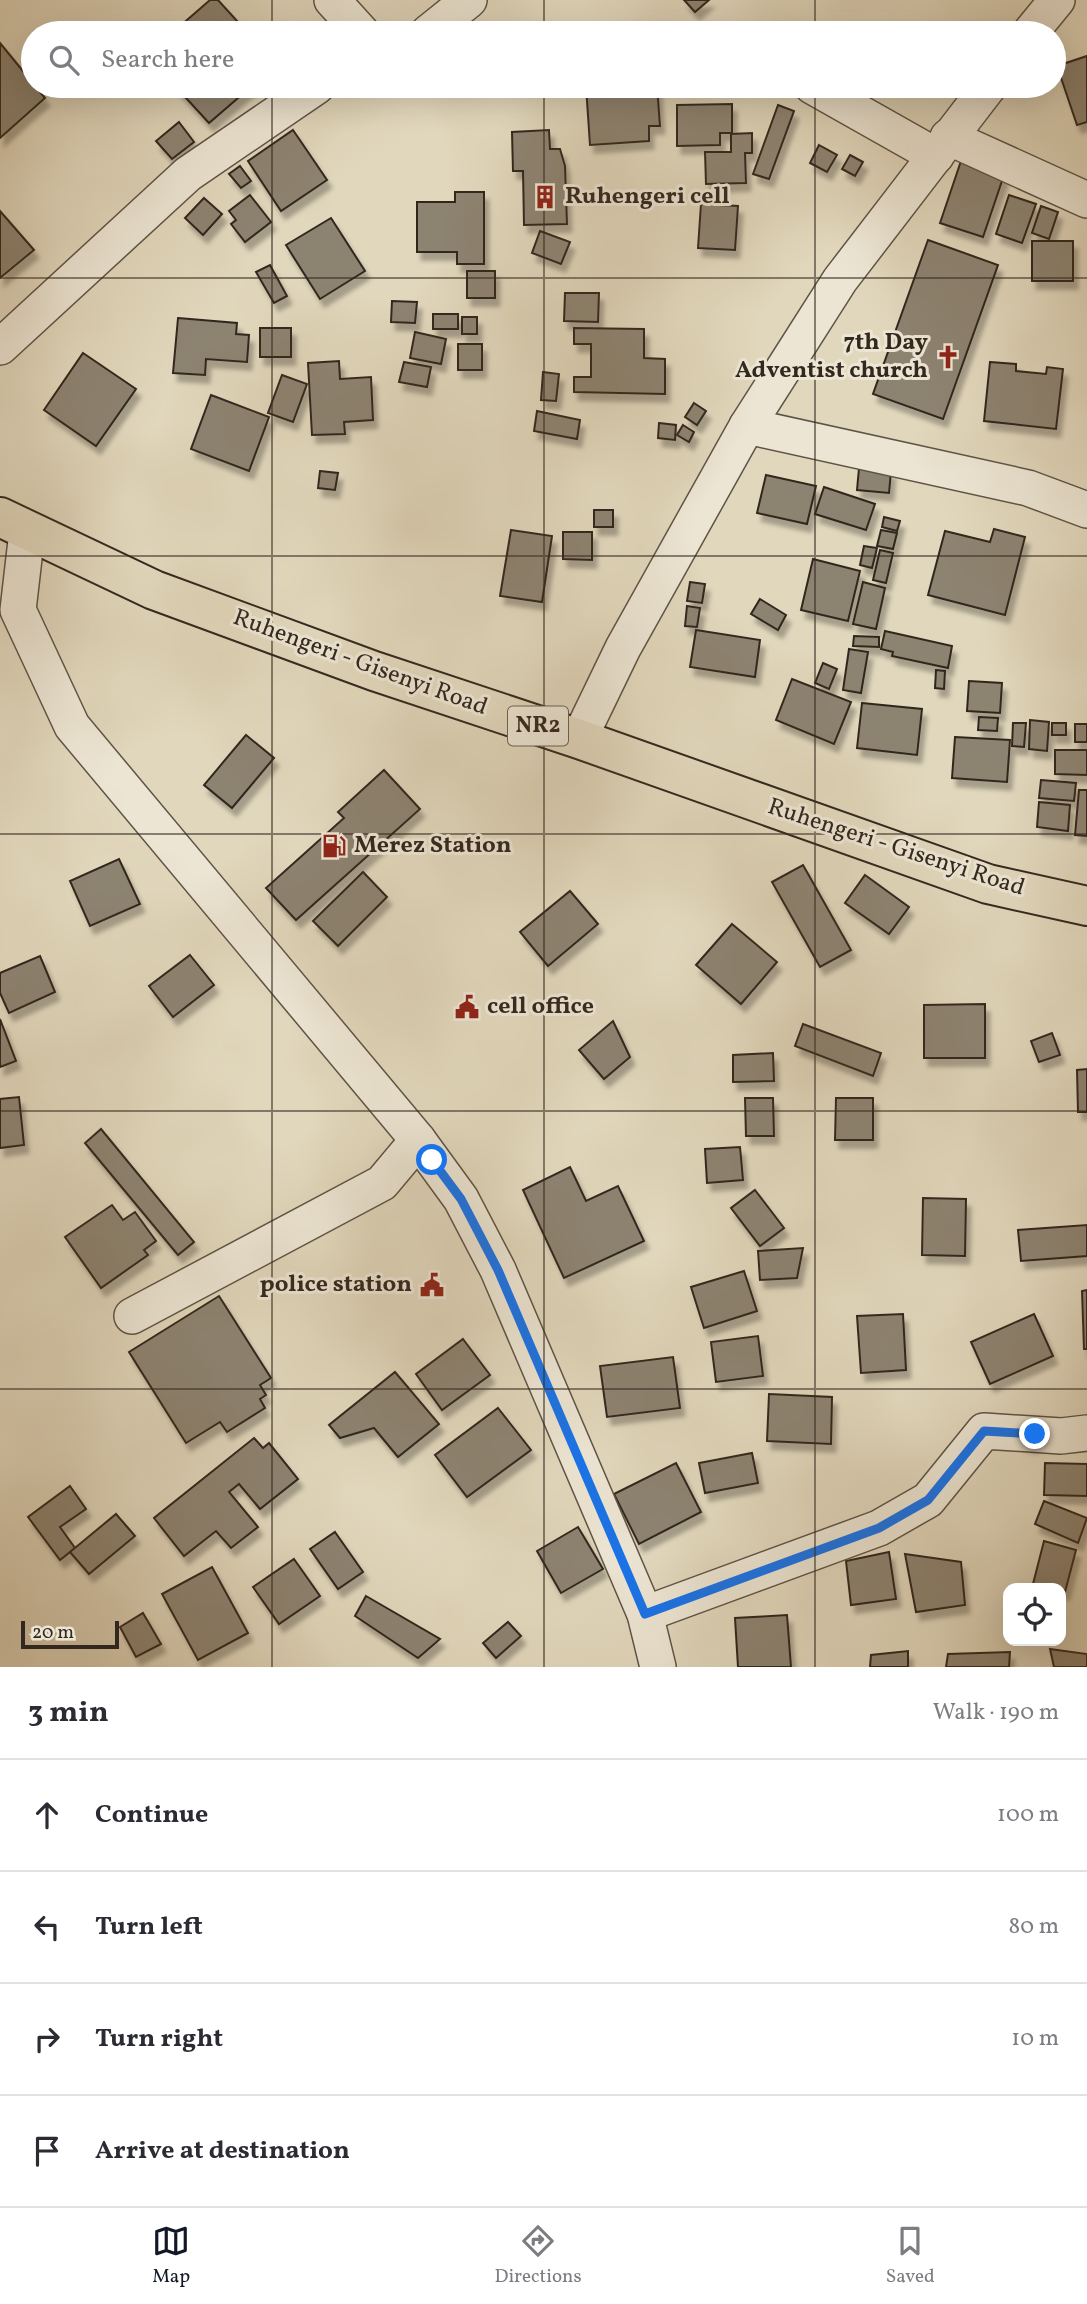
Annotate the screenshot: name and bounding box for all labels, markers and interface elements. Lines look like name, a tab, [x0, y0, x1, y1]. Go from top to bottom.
search box	[21, 21, 1066, 98]
icon: search	[45, 41, 83, 79]
text: Search here	[101, 42, 234, 78]
place label: Ruhengeri cell	[565, 180, 730, 214]
building icon: Ruhengeri cell	[531, 183, 559, 211]
place label: 7th Day Adventist church	[735, 326, 929, 388]
church icon: 7th Day Adventist church	[934, 343, 962, 371]
street label: Ruhengeri - Gisenyi Road	[228, 601, 492, 725]
road number: NR2	[508, 706, 568, 746]
street label: Ruhengeri - Gisenyi Road	[763, 790, 1029, 906]
place label: Merez Station	[354, 829, 512, 863]
fuel station icon: Merez Station	[320, 832, 348, 860]
place label: cell office	[487, 990, 594, 1024]
public building icon: cell office	[453, 993, 481, 1021]
route start	[416, 1144, 447, 1175]
place label: police station	[260, 1268, 412, 1302]
public building icon: police station	[418, 1271, 446, 1299]
route end	[1019, 1418, 1050, 1449]
map controls	[1003, 1583, 1066, 1646]
button: locate	[1003, 1583, 1066, 1646]
scale bar	[21, 1618, 119, 1650]
text: 20 m	[32, 1620, 74, 1646]
text: 3 min	[28, 1692, 109, 1734]
text: Walk · 190 m	[933, 1697, 1059, 1729]
icon: ahead	[28, 1796, 66, 1834]
text: Continue	[95, 1797, 208, 1833]
text: 100 m	[997, 1799, 1059, 1831]
icon: left	[28, 1908, 66, 1946]
text: Turn left	[95, 1909, 203, 1945]
text: 80 m	[1009, 1911, 1059, 1943]
icon: right	[28, 2020, 66, 2058]
text: Turn right	[95, 2021, 223, 2057]
text: 10 m	[1011, 2023, 1059, 2055]
icon: arrive	[28, 2132, 66, 2170]
text: Arrive at destination	[95, 2133, 350, 2169]
tab: Map	[152, 2222, 190, 2290]
tab: Directions	[495, 2222, 582, 2290]
tab: Saved	[886, 2222, 935, 2290]

